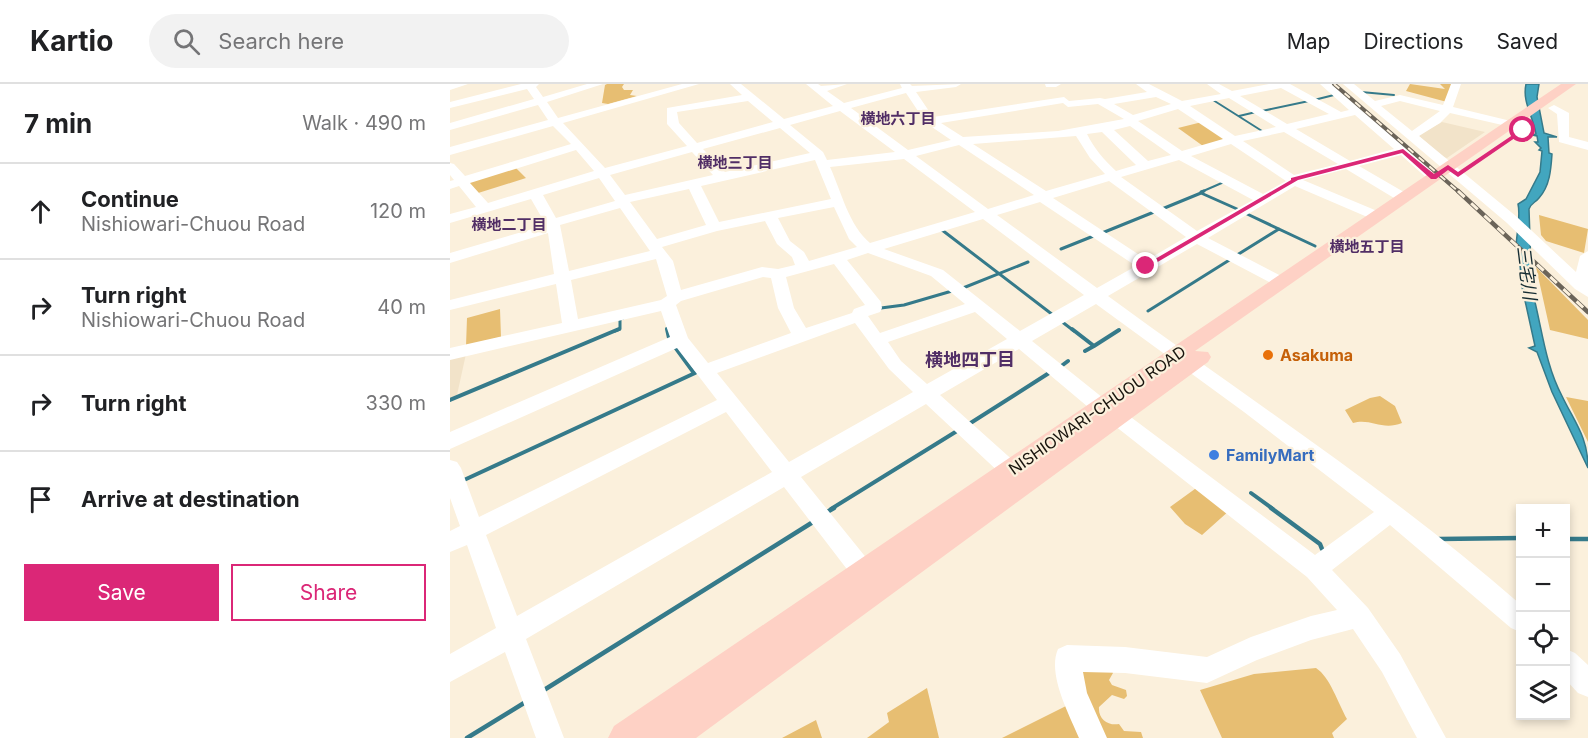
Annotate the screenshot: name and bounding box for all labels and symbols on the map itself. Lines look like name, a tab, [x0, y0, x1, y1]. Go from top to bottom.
district label: 横地六丁目	[860, 109, 936, 128]
route start	[1509, 116, 1535, 142]
district label: 横地三丁目	[697, 153, 773, 172]
district label: 横地二丁目	[471, 215, 547, 234]
district label: 横地五丁目	[1329, 237, 1405, 256]
water label: 三宅川	[1513, 245, 1541, 303]
route end	[1132, 252, 1158, 278]
street label: NISHIOWARI-CHUOU ROAD	[1005, 341, 1189, 479]
place label: Asakuma	[1280, 345, 1353, 365]
marker: Asakuma	[1261, 348, 1275, 362]
district label: 横地四丁目	[925, 349, 1015, 370]
place label: FamilyMart	[1226, 445, 1315, 465]
marker: FamilyMart	[1207, 448, 1221, 462]

